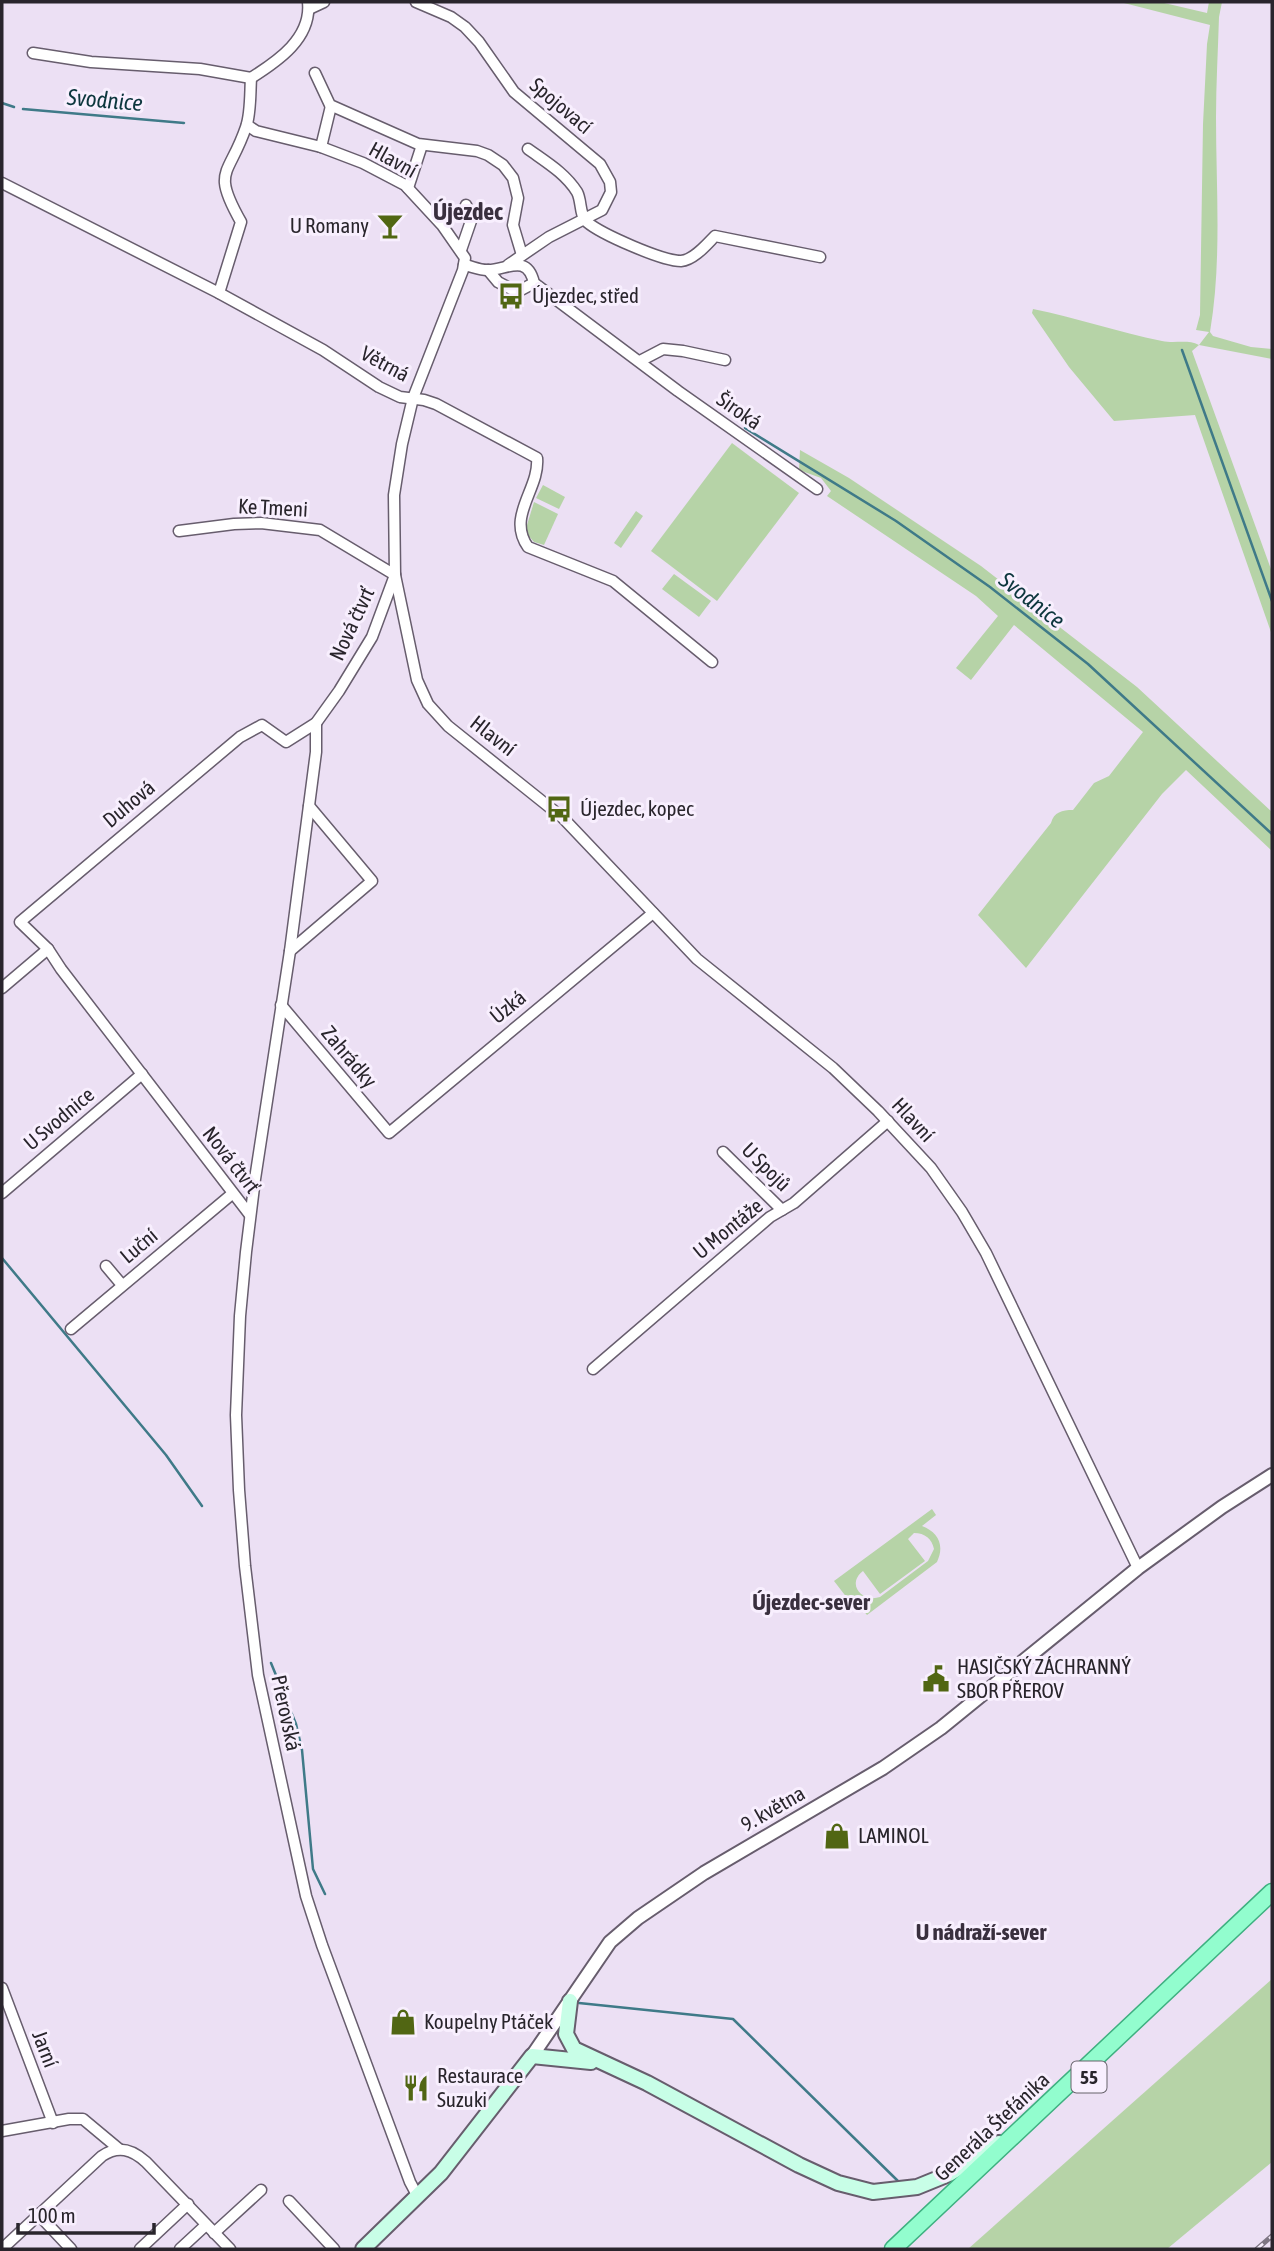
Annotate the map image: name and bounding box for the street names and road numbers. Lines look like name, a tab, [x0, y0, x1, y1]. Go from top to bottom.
street label: Spojovací	[526, 72, 598, 138]
street label: Hlavní	[365, 136, 422, 182]
street label: Větrná	[357, 340, 414, 386]
street label: Široká	[713, 386, 766, 434]
street label: Ke Tmeni	[238, 493, 309, 521]
street label: Nová čtvrť	[324, 582, 379, 664]
street label: Hlavní	[466, 710, 521, 761]
street label: Duhová	[98, 775, 159, 832]
street label: Úzká	[485, 985, 530, 1028]
street label: Zahrádky	[317, 1021, 383, 1092]
street label: U Svodnice	[18, 1082, 98, 1155]
street label: Hlavní	[887, 1092, 940, 1146]
street label: Nová čtvrť	[198, 1121, 266, 1198]
street label: U Spojů	[737, 1137, 796, 1196]
street label: U Montáže	[688, 1193, 767, 1263]
street label: Luční	[115, 1223, 162, 1268]
street label: Přerovská	[267, 1673, 307, 1753]
street label: 9. května	[736, 1780, 809, 1836]
street label: Jarní	[28, 2027, 64, 2071]
road number: 55	[1072, 2062, 1106, 2092]
street label: Generála Štefánika	[929, 2067, 1054, 2185]

